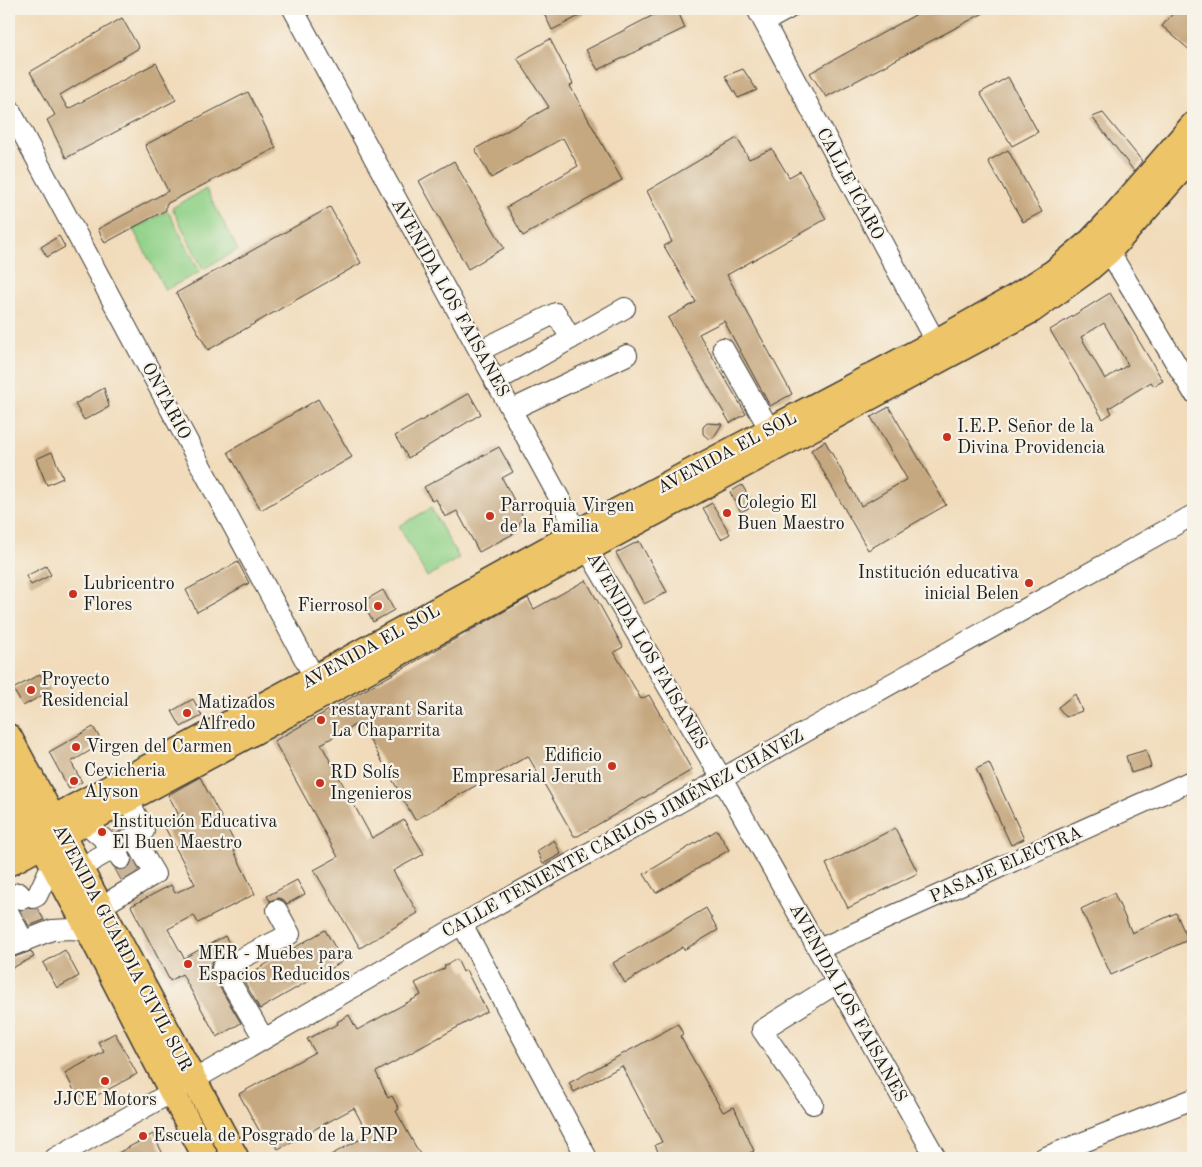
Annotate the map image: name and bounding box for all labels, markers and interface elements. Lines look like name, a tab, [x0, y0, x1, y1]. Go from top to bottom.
street label: CALLE ICARO	[813, 125, 887, 243]
street label: AVENIDA LOS FAISANES	[388, 196, 512, 400]
street label: ONTARIO	[138, 360, 194, 442]
street label: AVENIDA EL SOL	[654, 409, 800, 497]
place label: I.E.P. Señor de la Divina Providencia	[957, 418, 1105, 457]
marker: I.E.P. Señor de la Divina Providencia	[941, 431, 953, 443]
place label: Colegio El Buen Maestro	[737, 494, 845, 533]
place label: Parroquia Virgen de la Familia	[500, 497, 635, 536]
marker: Colegio El Buen Maestro	[721, 507, 733, 519]
marker: Parroquia Virgen de la Familia	[484, 510, 496, 522]
street label: AVENIDA LOS FAISANES	[583, 550, 711, 752]
place label: Institución educativa inicial Belen	[858, 564, 1019, 603]
place label: Lubricentro Flores	[83, 575, 175, 614]
marker: Institución educativa inicial Belen	[1023, 577, 1035, 589]
marker: Lubricentro Flores	[67, 588, 79, 600]
place label: Fierrosol	[297, 597, 368, 615]
marker: Fierrosol	[372, 600, 384, 612]
street label: AVENIDA EL SOL	[299, 602, 443, 692]
place label: Proyecto Residencial	[41, 671, 129, 710]
marker: Proyecto Residencial	[25, 684, 37, 696]
place label: Matizados Alfredo	[197, 694, 275, 733]
place label: restayrant Sarita La Chaparrita	[331, 701, 464, 740]
marker: Matizados Alfredo	[181, 707, 193, 719]
marker: restayrant Sarita La Chaparrita	[315, 714, 327, 726]
street label: CALLE TENIENTE CARLOS JIMÉNEZ CHÁVEZ	[437, 723, 807, 941]
place label: Virgen del Carmen	[86, 738, 233, 756]
marker: Virgen del Carmen	[70, 741, 82, 753]
place label: Edificio Empresarial Jeruth	[451, 747, 602, 786]
marker: Edificio Empresarial Jeruth	[606, 760, 618, 772]
place label: Cevicheria Alyson	[84, 762, 166, 801]
place label: RD Solís Ingenieros	[330, 764, 412, 803]
marker: Cevicheria Alyson	[68, 775, 80, 787]
marker: RD Solís Ingenieros	[314, 777, 326, 789]
place label: Institución Educativa El Buen Maestro	[112, 813, 277, 852]
street label: AVENIDA GUARDIA CIVIL SUR	[49, 822, 195, 1074]
street label: PASAJE ELECTRA	[927, 823, 1085, 907]
marker: Institución Educativa El Buen Maestro	[96, 826, 108, 838]
street label: AVENIDA LOS FAISANES	[786, 901, 910, 1105]
place label: MER - Muebes para Espacios Reducidos	[198, 945, 353, 984]
marker: MER - Muebes para Espacios Reducidos	[182, 958, 194, 970]
marker: JJCE Motors	[99, 1075, 111, 1087]
place label: JJCE Motors	[53, 1091, 157, 1109]
place label: Escuela de Posgrado de la PNP	[153, 1127, 398, 1145]
marker: Escuela de Posgrado de la PNP	[137, 1130, 149, 1142]

